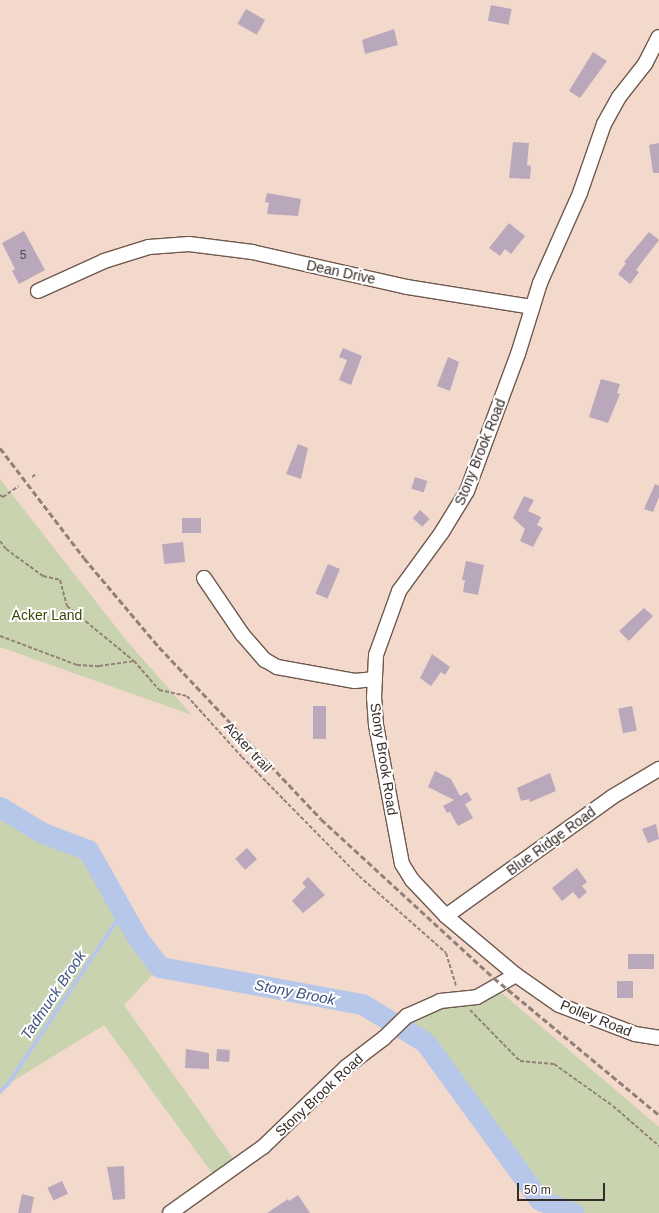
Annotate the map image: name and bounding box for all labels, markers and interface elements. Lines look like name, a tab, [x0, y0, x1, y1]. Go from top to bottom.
house number: 5	[20, 249, 26, 263]
street label: Dean Drive	[305, 257, 377, 287]
street label: Stony Brook Road	[451, 396, 509, 508]
park label: Acker Land	[12, 607, 82, 623]
street label: Stony Brook Road	[367, 702, 401, 816]
street label: Acker trail	[221, 719, 275, 775]
street label: Blue Ridge Road	[503, 803, 599, 879]
water label: Tadmuck Brook	[17, 947, 89, 1043]
water label: Stony Brook	[253, 975, 337, 1009]
street label: Polley Road	[558, 996, 634, 1040]
street label: Stony Brook Road	[272, 1050, 366, 1140]
scale bar	[519, 1175, 607, 1201]
text: 50 m	[524, 1183, 551, 1197]

